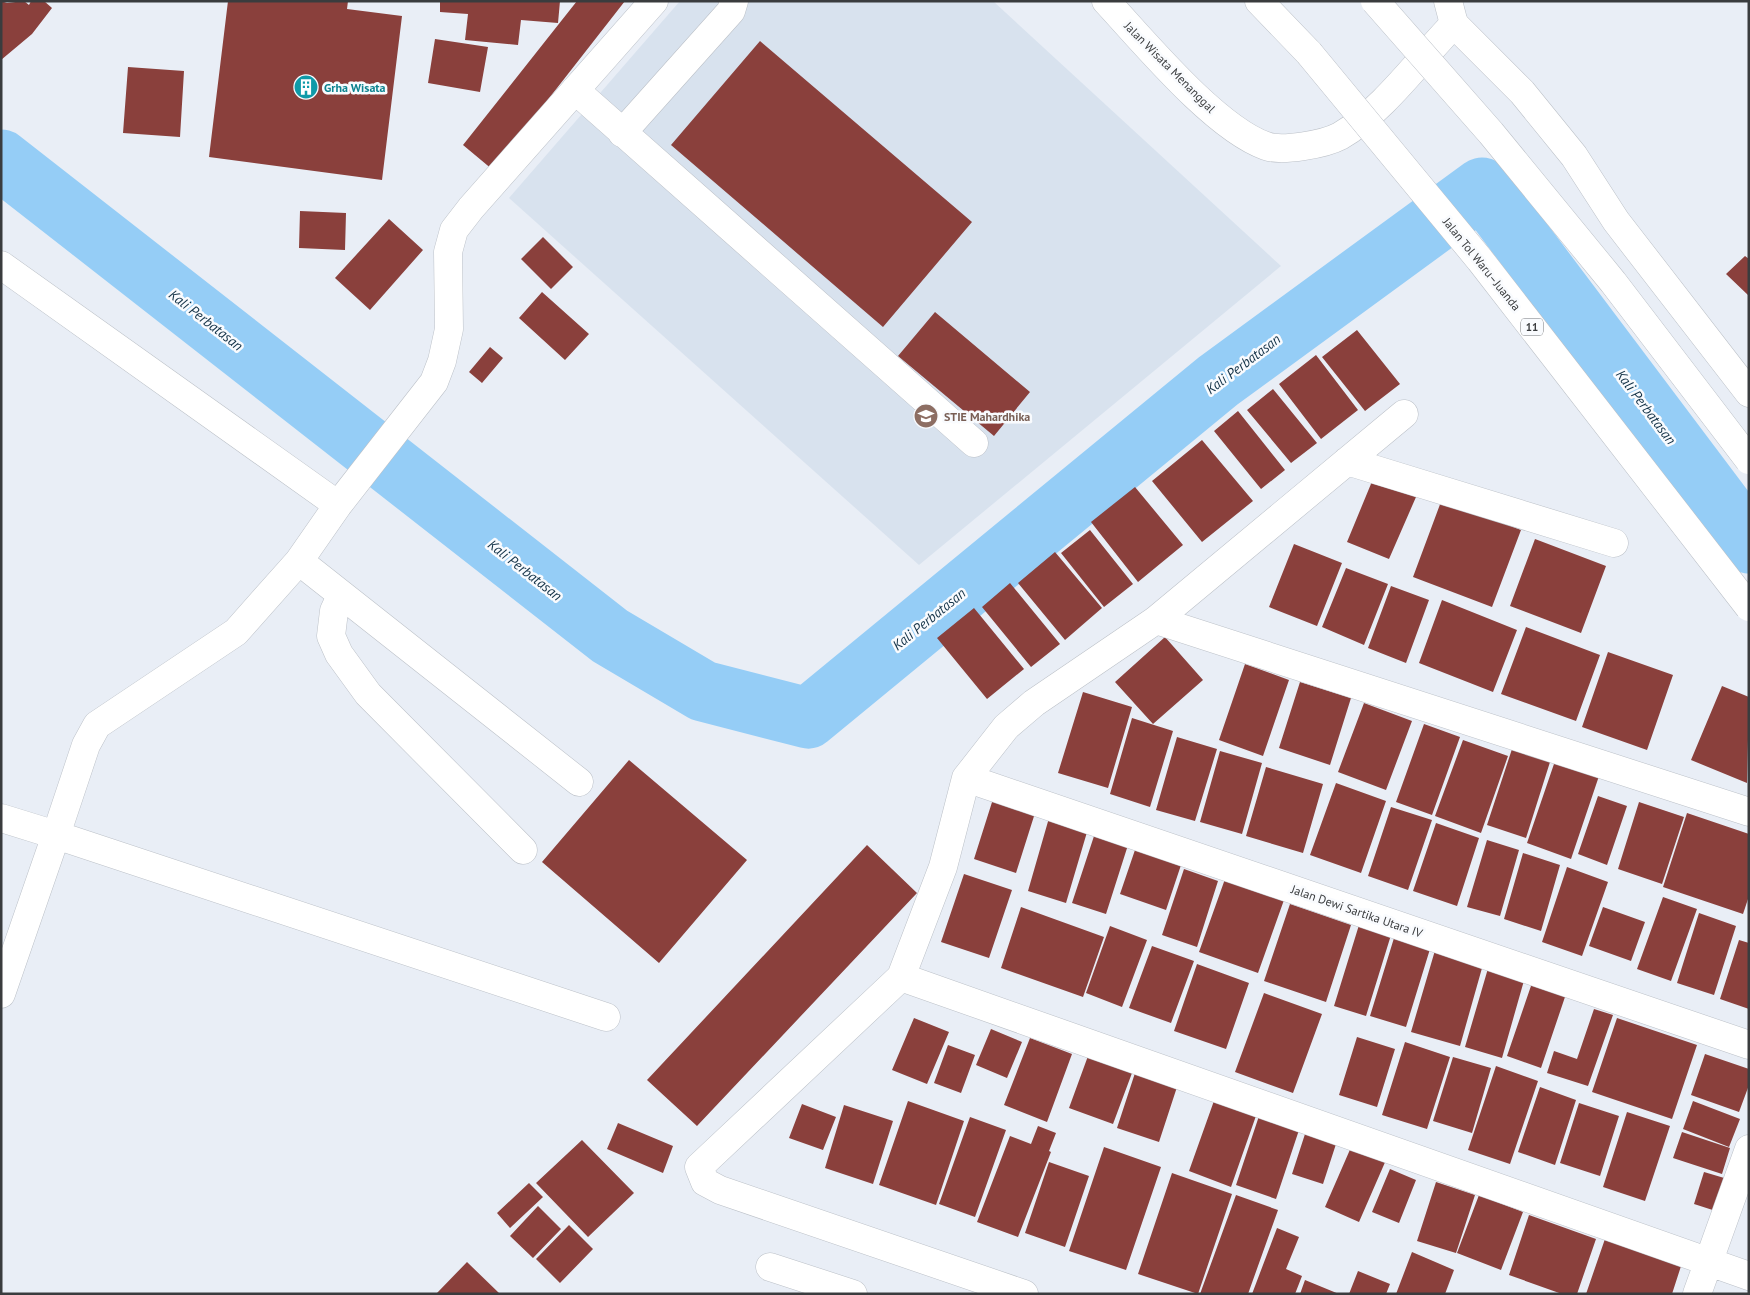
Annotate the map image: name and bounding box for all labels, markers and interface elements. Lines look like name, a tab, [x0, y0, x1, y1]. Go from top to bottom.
street label: Jalan Wisata Menanggal	[1121, 18, 1219, 116]
building icon: Grha Wisata	[293, 74, 319, 100]
place label: Grha Wisata	[324, 80, 386, 95]
street label: Jalan Tol Waru–Juanda	[1439, 214, 1524, 313]
water label: Kali Perbatasan	[165, 285, 247, 355]
road number: 11	[1521, 318, 1543, 336]
water label: Kali Perbatasan	[1202, 330, 1284, 398]
water label: Kali Perbatasan	[1612, 366, 1680, 448]
school or university icon: STIE Mahardhika	[913, 403, 939, 429]
place label: STIE Mahardhika	[944, 409, 1030, 424]
water label: Kali Perbatasan	[484, 535, 566, 605]
water label: Kali Perbatasan	[889, 584, 969, 654]
street label: Jalan Dewi Sartika Utara IV	[1288, 881, 1425, 941]

